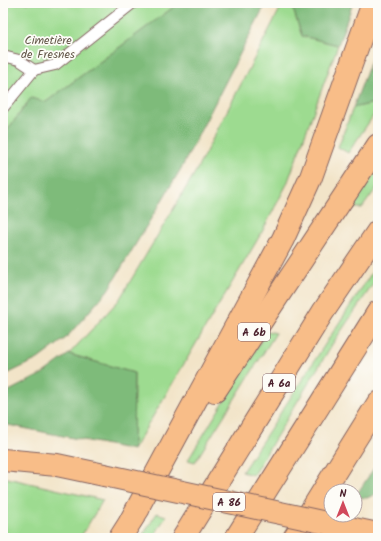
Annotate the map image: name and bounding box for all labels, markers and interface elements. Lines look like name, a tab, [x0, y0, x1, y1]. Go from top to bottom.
park label: Cimetière de Fresnes	[21, 31, 75, 64]
road number: A 6b	[238, 323, 270, 341]
road number: A 6a	[263, 374, 295, 392]
north arrow	[323, 483, 363, 523]
text: N	[340, 485, 347, 503]
road number: A 86	[213, 493, 245, 511]

